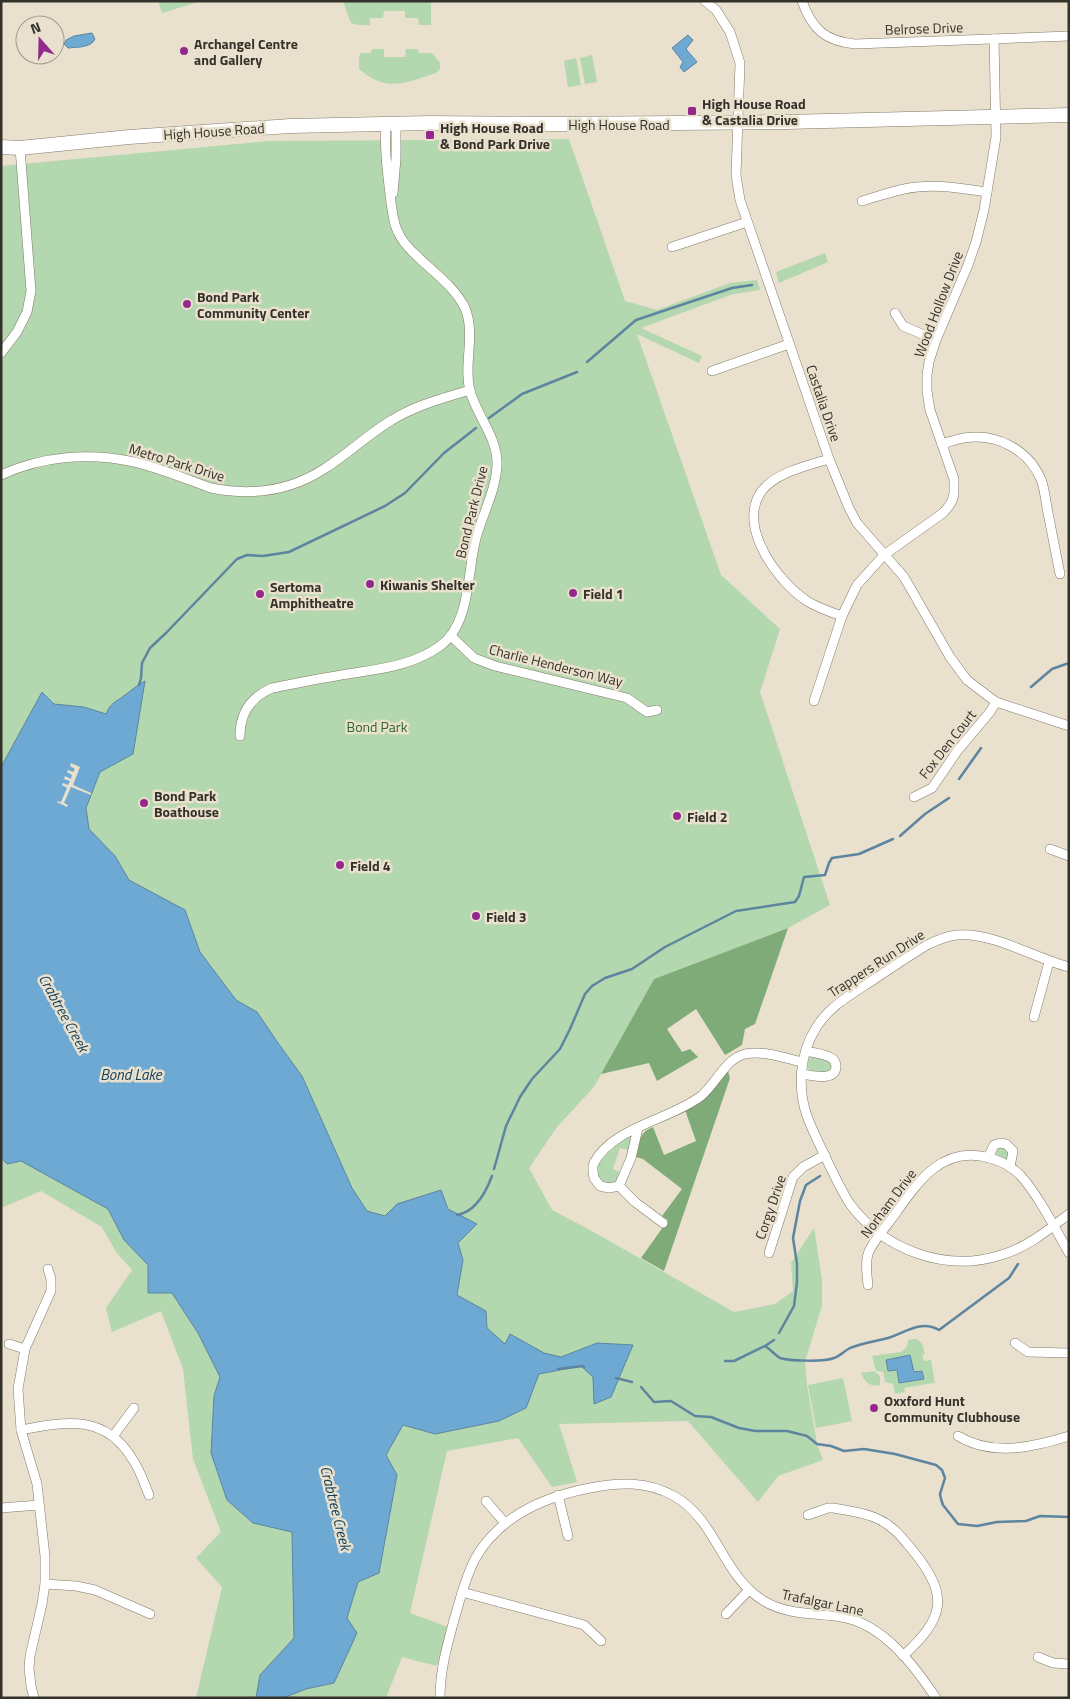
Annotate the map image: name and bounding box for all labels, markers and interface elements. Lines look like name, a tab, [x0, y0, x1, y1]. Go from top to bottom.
north arrow	[15, 15, 65, 65]
text: N	[27, 16, 44, 39]
street label: Belrose Drive	[885, 16, 963, 40]
place label: Archangel Centre and Gallery	[194, 33, 298, 70]
marker: Archangel Centre and Gallery	[178, 45, 190, 57]
place label: High House Road & Castalia Drive	[702, 93, 806, 130]
marker: High House Road & Castalia Drive	[686, 105, 698, 117]
street label: High House Road	[568, 114, 670, 135]
street label: High House Road	[163, 117, 265, 145]
place label: High House Road & Bond Park Drive	[440, 117, 550, 154]
marker: High House Road & Bond Park Drive	[424, 129, 436, 141]
street label: Wood Hollow Drive	[908, 248, 968, 360]
place label: Bond Park Community Center	[197, 286, 310, 323]
marker: Bond Park Community Center	[181, 298, 193, 310]
street label: Castalia Drive	[801, 362, 847, 444]
street label: Metro Park Drive	[126, 437, 228, 487]
street label: Bond Park Drive	[449, 464, 493, 560]
place label: Kiwanis Shelter	[380, 574, 475, 595]
place label: Sertoma Amphitheatre	[270, 576, 354, 613]
marker: Kiwanis Shelter	[364, 578, 376, 590]
place label: Field 1	[583, 583, 624, 604]
marker: Field 1	[567, 587, 579, 599]
marker: Sertoma Amphitheatre	[254, 588, 266, 600]
street label: Charlie Henderson Way	[487, 638, 625, 692]
street label: Fox Den Court	[913, 705, 981, 783]
park label: Bond Park	[347, 716, 408, 737]
place label: Bond Park Boathouse	[154, 785, 219, 822]
marker: Bond Park Boathouse	[138, 797, 150, 809]
place label: Field 2	[687, 806, 728, 827]
marker: Field 2	[671, 810, 683, 822]
place label: Field 4	[350, 855, 391, 876]
marker: Field 4	[334, 859, 346, 871]
place label: Field 3	[486, 906, 527, 927]
marker: Field 3	[470, 910, 482, 922]
street label: Trappers Run Drive	[824, 924, 928, 1002]
water label: Crabtree Creek	[33, 970, 96, 1058]
water label: Bond Lake	[100, 1063, 163, 1086]
street label: Norham Drive	[855, 1164, 921, 1242]
street label: Corgy Drive	[749, 1172, 791, 1242]
place label: Oxxford Hunt Community Clubhouse	[884, 1390, 1020, 1427]
marker: Oxxford Hunt Community Clubhouse	[868, 1402, 880, 1414]
water label: Crabtree Creek	[314, 1463, 358, 1555]
street label: Trafalgar Lane	[780, 1583, 866, 1621]

